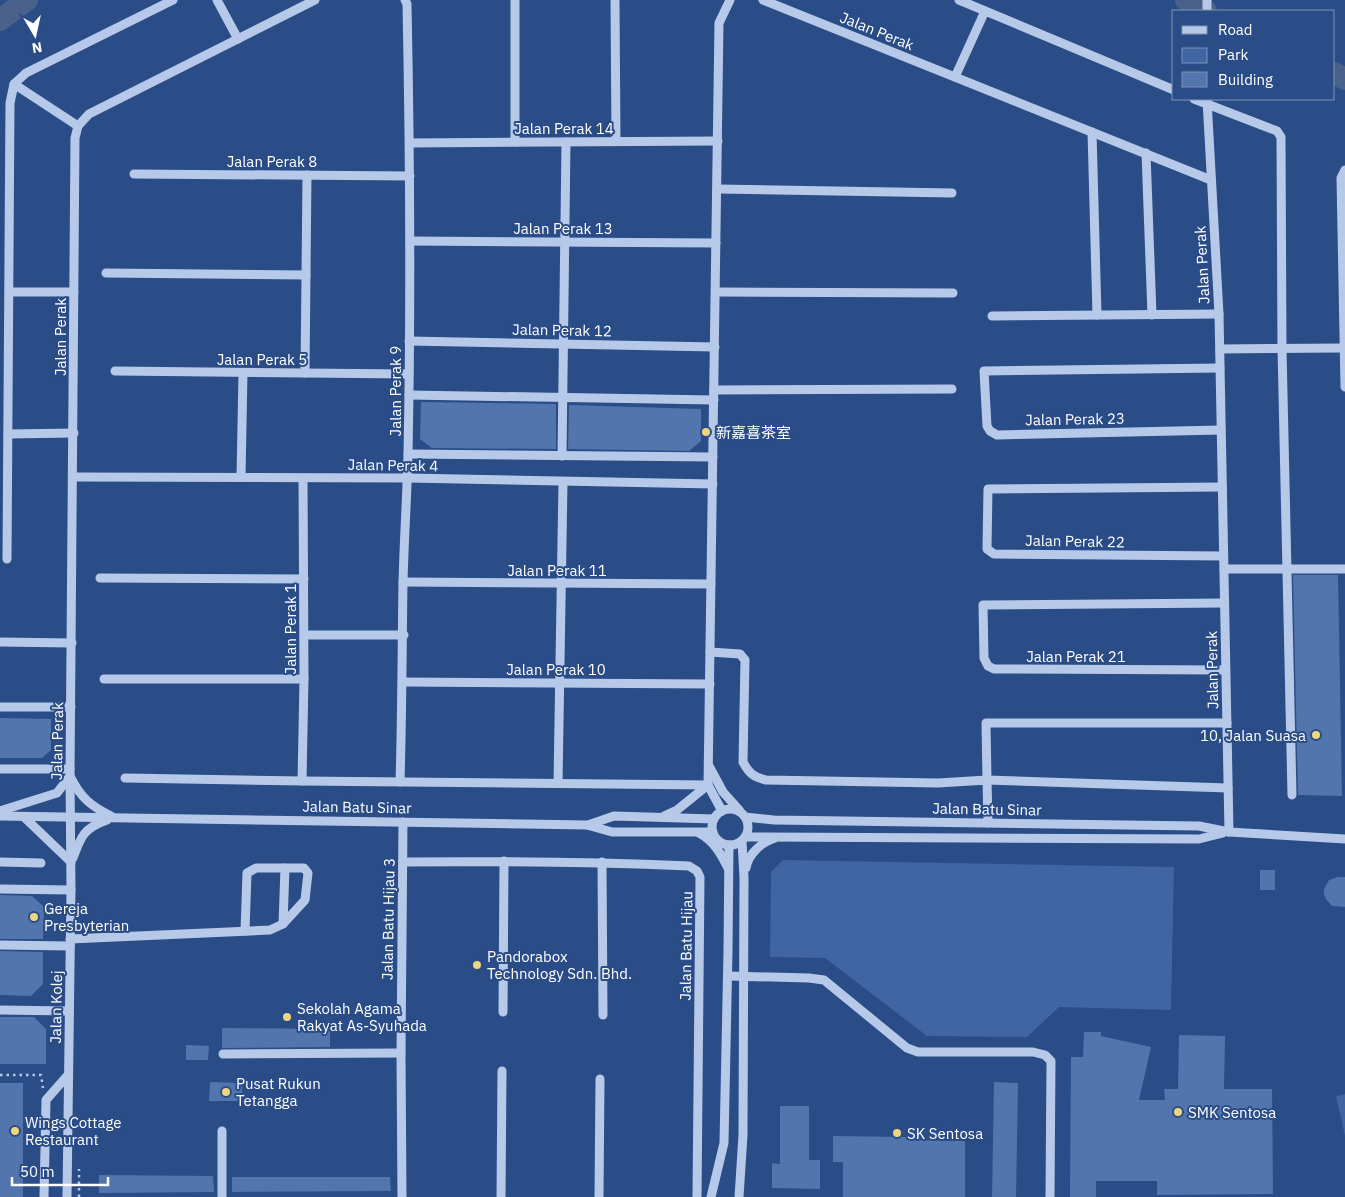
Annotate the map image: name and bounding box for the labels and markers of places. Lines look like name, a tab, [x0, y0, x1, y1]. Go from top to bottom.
place label: 新嘉喜茶室	[716, 423, 791, 442]
marker: 新嘉喜茶室	[700, 426, 712, 438]
place label: 10, Jalan Suasa	[1200, 726, 1306, 745]
marker: 10, Jalan Suasa	[1310, 729, 1322, 741]
place label: Gereja Presbyterian	[44, 899, 129, 935]
marker: Gereja Presbyterian	[28, 911, 40, 923]
place label: Pandorabox Technology Sdn. Bhd.	[487, 947, 632, 983]
marker: Pandorabox Technology Sdn. Bhd.	[471, 959, 483, 971]
place label: Sekolah Agama Rakyat As-Syuhada	[297, 999, 427, 1035]
marker: Sekolah Agama Rakyat As-Syuhada	[281, 1011, 293, 1023]
place label: Pusat Rukun Tetangga	[236, 1074, 321, 1110]
marker: Pusat Rukun Tetangga	[220, 1086, 232, 1098]
place label: SMK Sentosa	[1188, 1103, 1276, 1122]
marker: SMK Sentosa	[1172, 1106, 1184, 1118]
place label: Wings Cottage Restaurant	[25, 1113, 122, 1149]
place label: SK Sentosa	[907, 1124, 983, 1143]
marker: Wings Cottage Restaurant	[9, 1125, 21, 1137]
marker: SK Sentosa	[891, 1127, 903, 1139]

